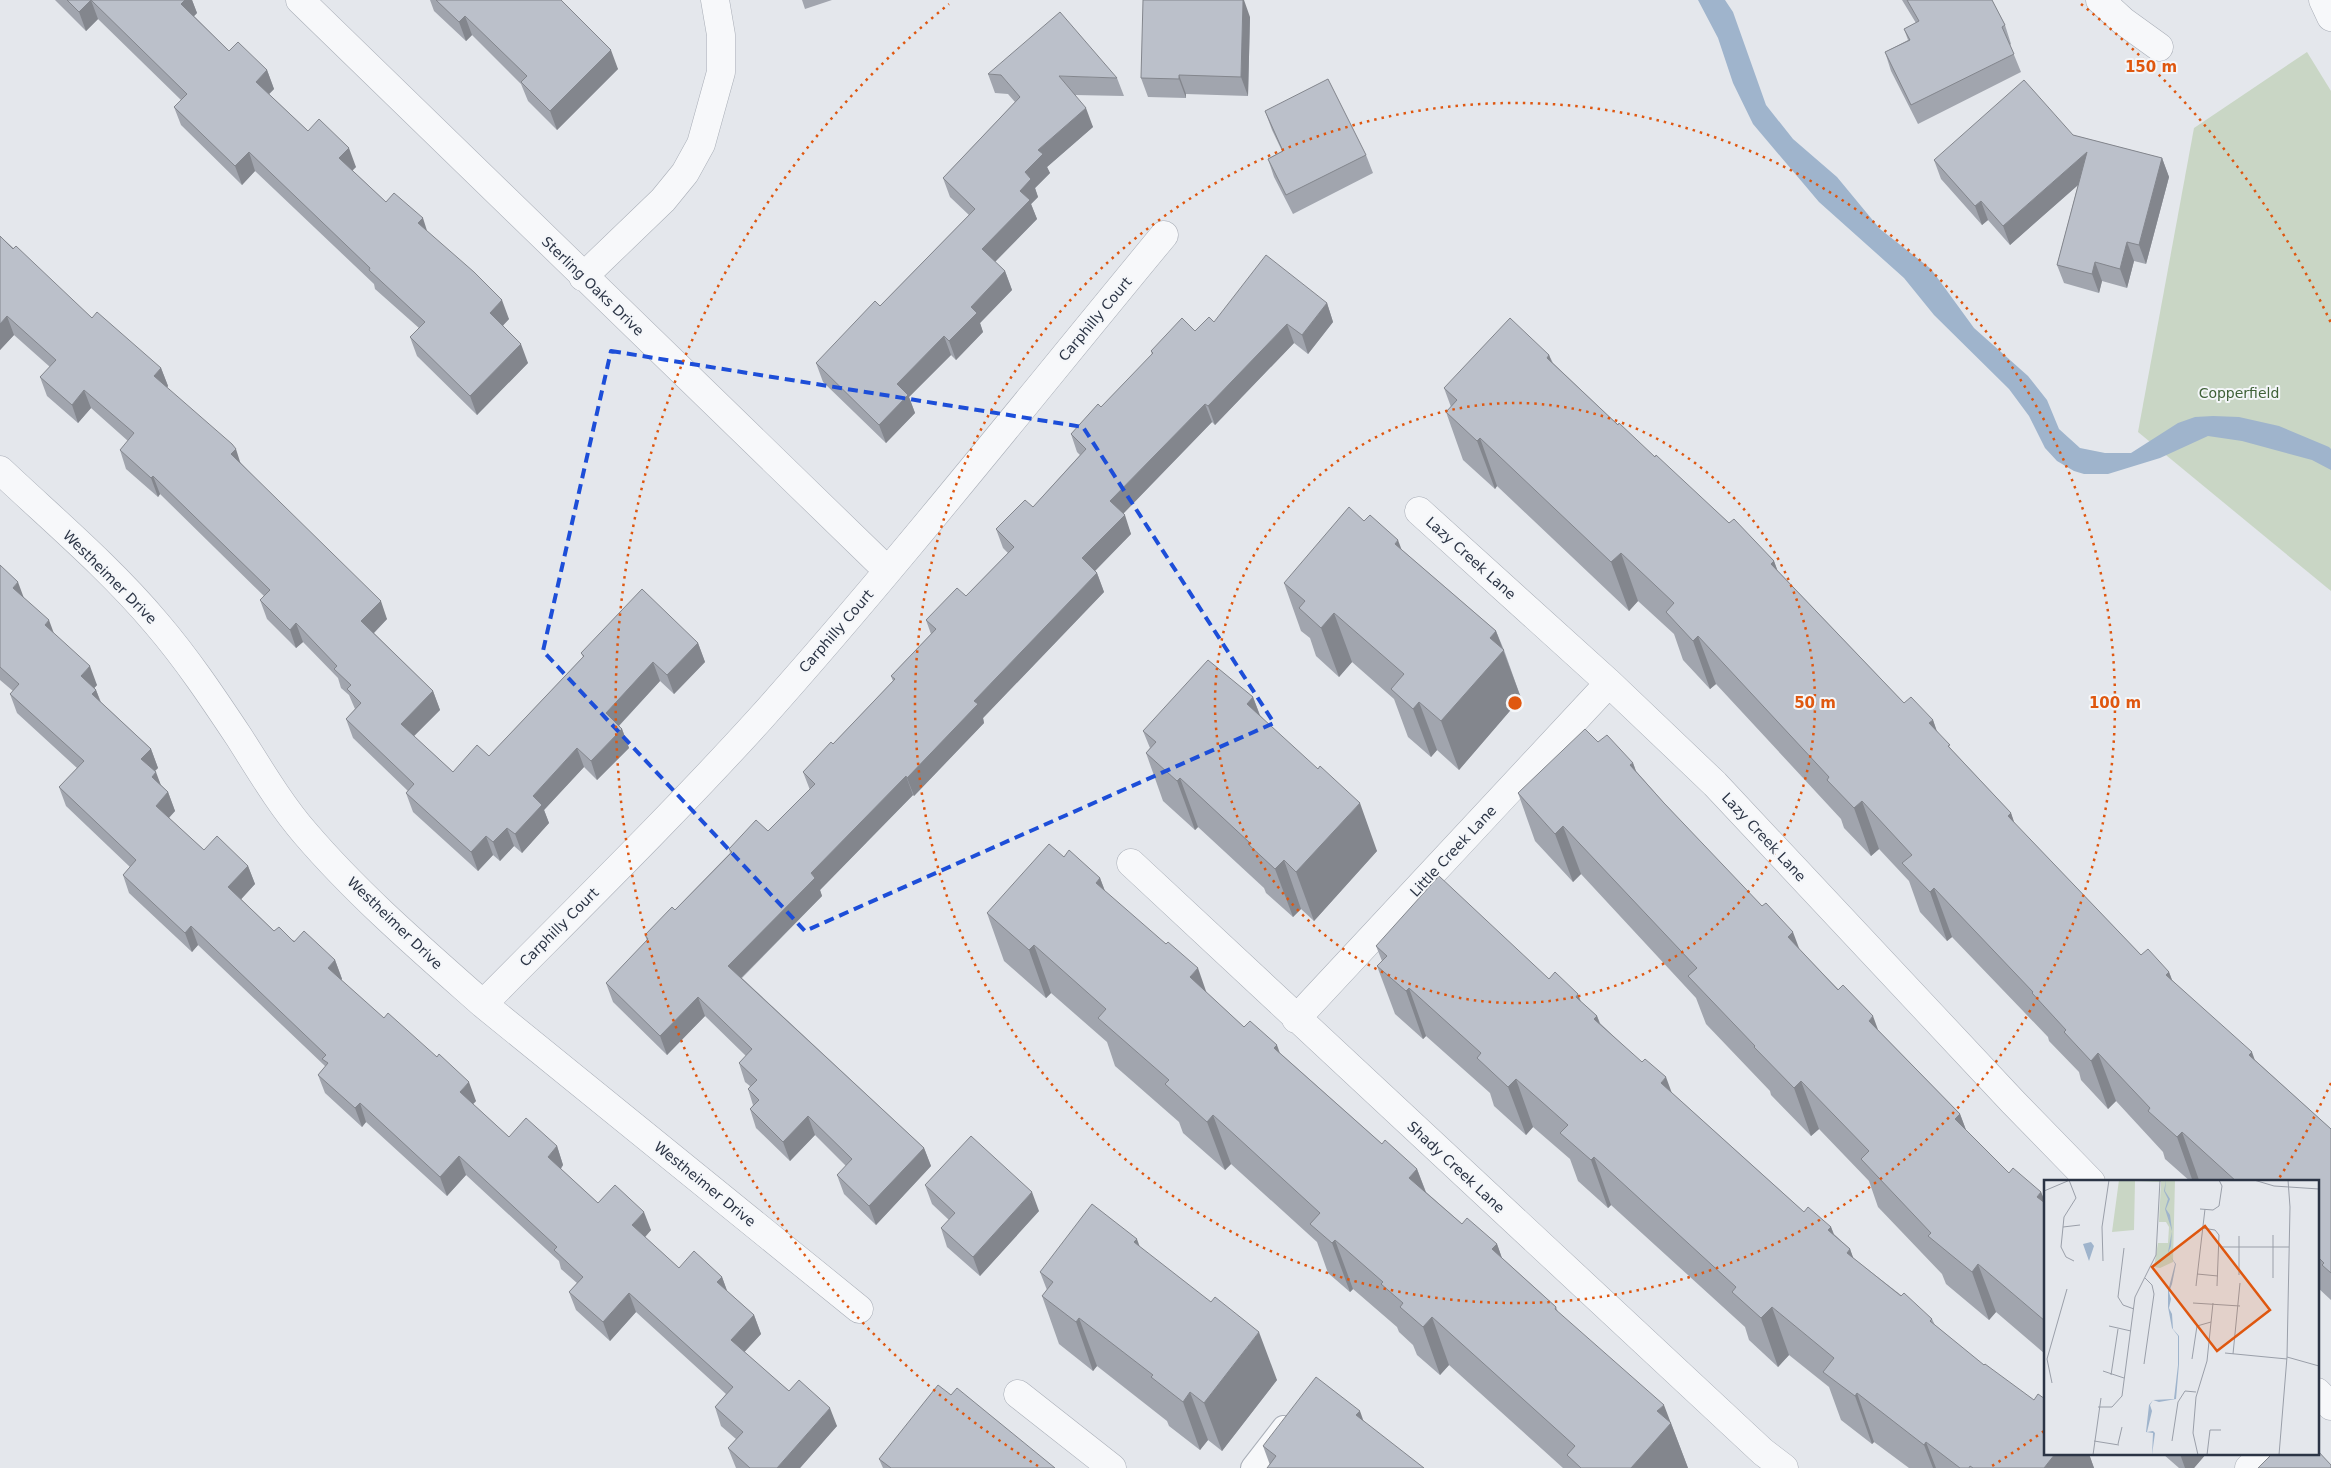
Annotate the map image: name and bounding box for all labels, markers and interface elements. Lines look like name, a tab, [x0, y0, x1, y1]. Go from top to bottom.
text: 150 m	[2125, 58, 2177, 76]
street label: Sterling Oaks Drive	[539, 233, 647, 339]
street label: Carphilly Court	[1055, 273, 1135, 364]
park label: Copperfield	[2199, 385, 2279, 401]
street label: Lazy Creek Lane	[1423, 513, 1519, 603]
street label: Westheimer Drive	[60, 527, 160, 627]
street label: Carphilly Court	[796, 586, 877, 676]
centre of rings	[1506, 694, 1524, 712]
text: 50 m	[1794, 694, 1836, 712]
text: 100 m	[2089, 694, 2141, 712]
street label: Lazy Creek Lane	[1719, 789, 1809, 885]
street label: Little Creek Lane	[1407, 802, 1499, 900]
street label: Westheimer Drive	[344, 874, 446, 972]
street label: Carphilly Court	[516, 884, 602, 970]
street label: Shady Creek Lane	[1404, 1118, 1508, 1216]
street label: Westheimer Drive	[651, 1138, 759, 1230]
inset map	[2044, 1180, 2318, 1456]

